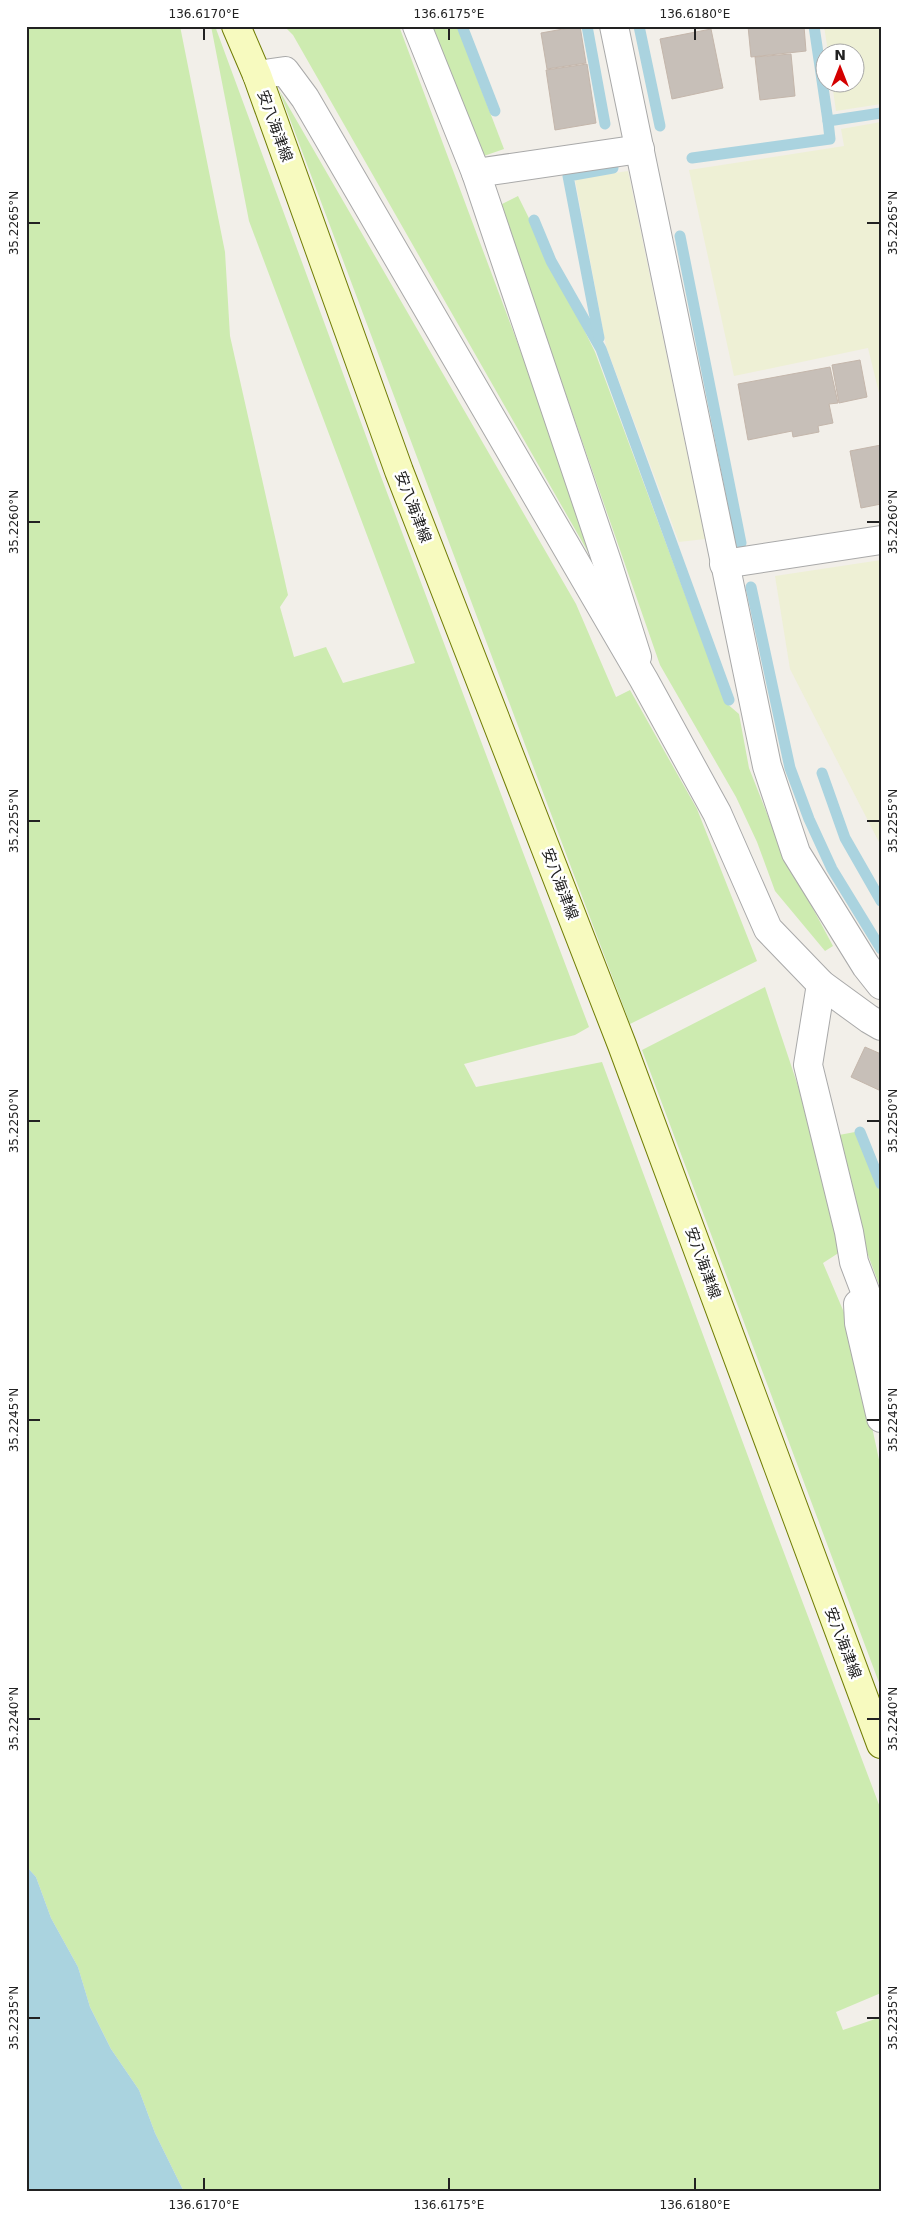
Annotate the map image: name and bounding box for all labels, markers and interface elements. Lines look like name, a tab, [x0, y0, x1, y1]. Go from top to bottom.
text: 136.6170°E	[169, 7, 239, 21]
text: 136.6175°E	[414, 7, 484, 21]
text: 136.6180°E	[660, 7, 730, 21]
north arrow	[814, 42, 864, 92]
text: N	[834, 47, 846, 63]
street label: 安八海津線	[254, 88, 296, 164]
text: 35.2265°N	[7, 191, 21, 255]
text: 35.2265°N	[886, 191, 900, 255]
street label: 安八海津線	[391, 469, 435, 545]
text: 35.2260°N	[7, 490, 21, 554]
text: 35.2260°N	[886, 490, 900, 554]
text: 35.2255°N	[7, 789, 21, 853]
text: 35.2255°N	[886, 789, 900, 853]
street label: 安八海津線	[538, 846, 582, 922]
text: 35.2250°N	[7, 1089, 21, 1153]
text: 35.2250°N	[886, 1089, 900, 1153]
street label: 安八海津線	[682, 1225, 724, 1301]
text: 35.2245°N	[7, 1388, 21, 1452]
text: 35.2245°N	[886, 1388, 900, 1452]
street label: 安八海津線	[821, 1605, 865, 1681]
text: 35.2240°N	[7, 1687, 21, 1751]
text: 35.2240°N	[886, 1687, 900, 1751]
text: 35.2235°N	[7, 1986, 21, 2050]
text: 35.2235°N	[886, 1986, 900, 2050]
text: 136.6170°E	[169, 2198, 239, 2212]
text: 136.6175°E	[414, 2198, 484, 2212]
text: 136.6180°E	[660, 2198, 730, 2212]

